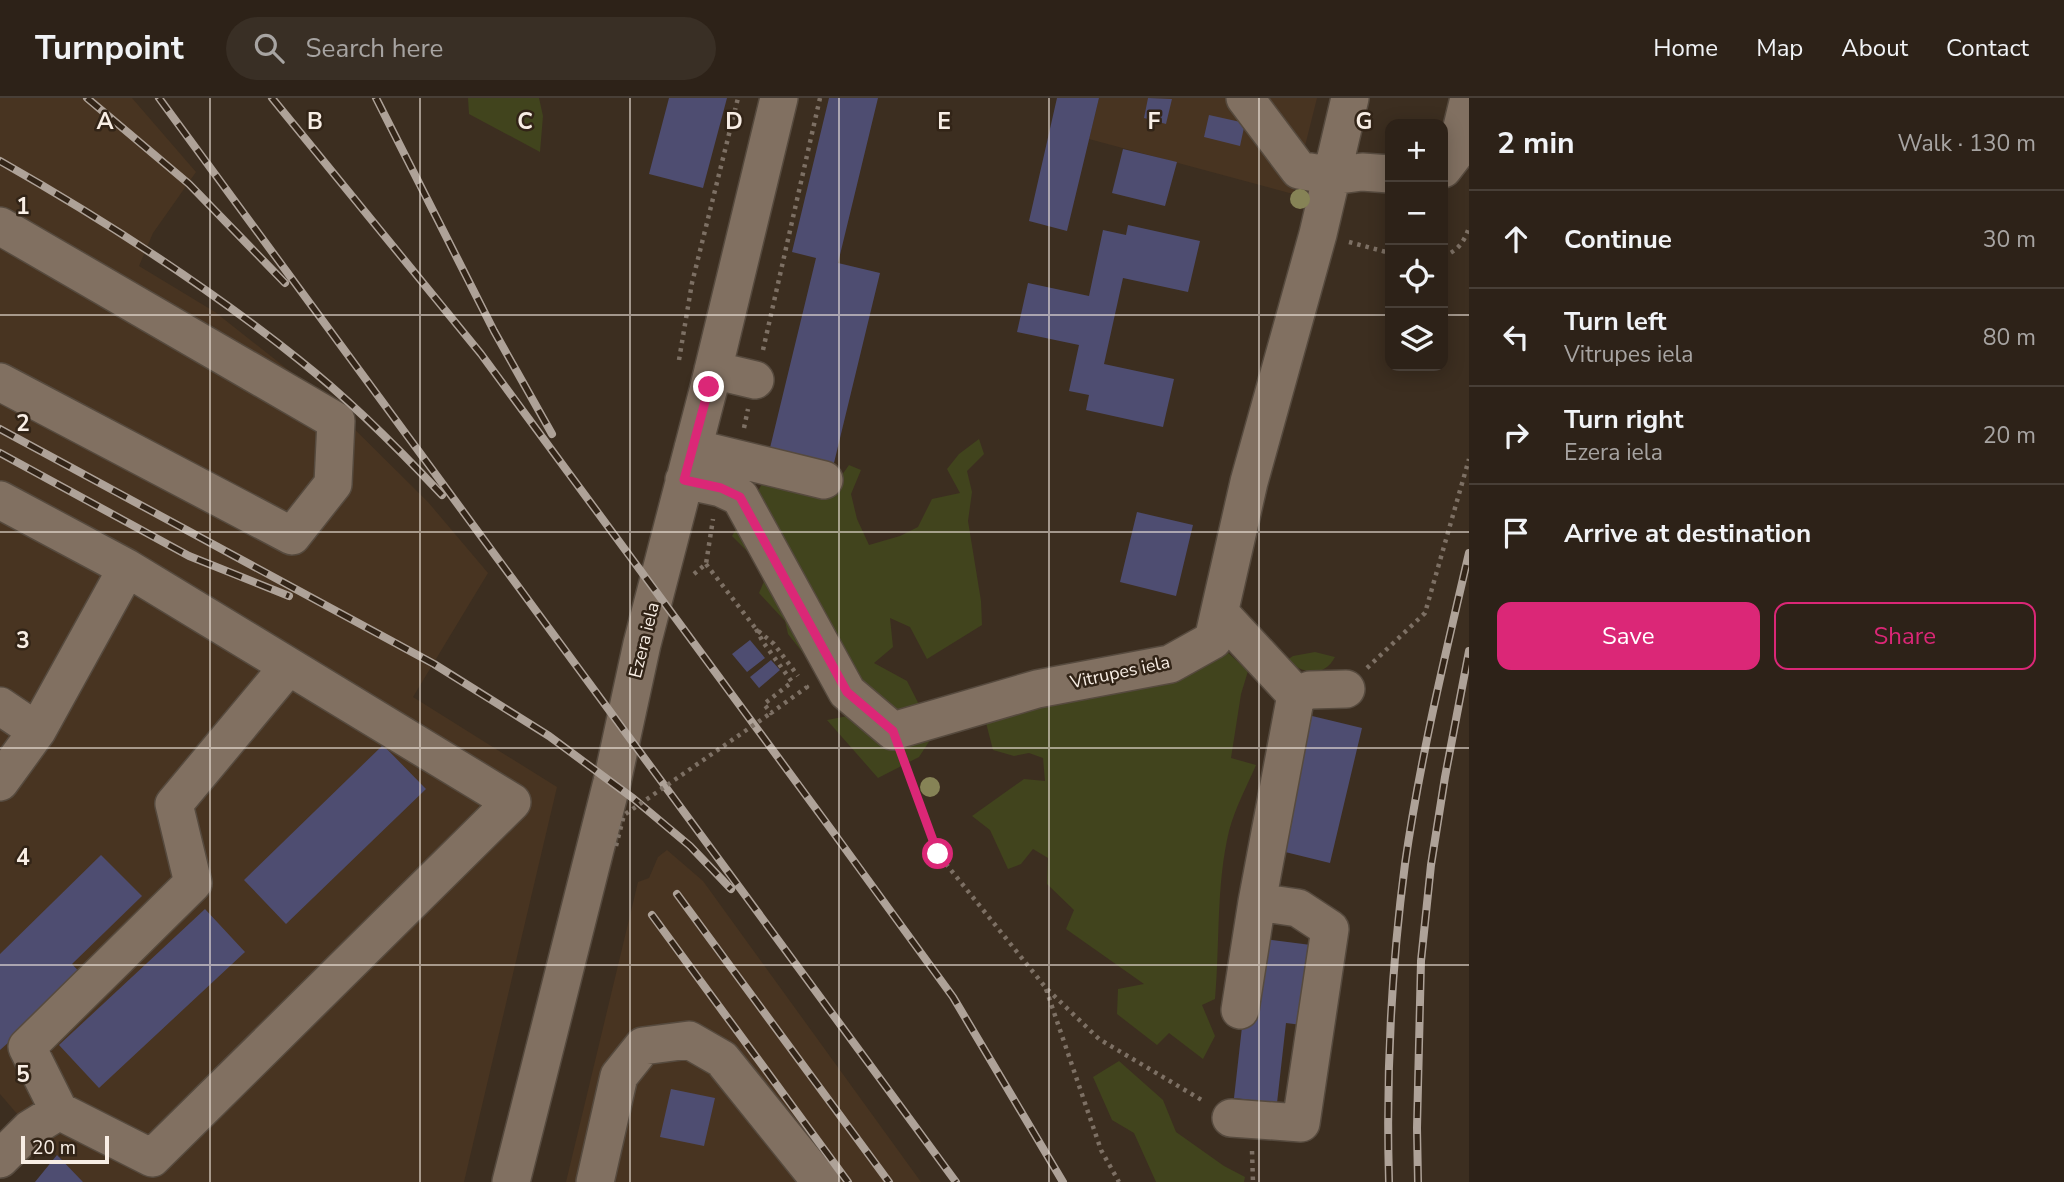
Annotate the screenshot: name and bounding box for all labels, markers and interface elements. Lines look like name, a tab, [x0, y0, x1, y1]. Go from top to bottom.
search box	[226, 17, 716, 80]
text: Turnpoint	[35, 26, 184, 71]
icon: search	[250, 29, 288, 67]
text: Search here	[306, 31, 443, 66]
text: Home	[1653, 32, 1718, 64]
text: Map	[1756, 32, 1803, 64]
text: About	[1841, 32, 1908, 64]
text: Contact	[1946, 32, 2029, 64]
text: A	[96, 106, 114, 137]
text: B	[307, 106, 323, 137]
text: C	[517, 106, 533, 137]
text: D	[725, 106, 743, 137]
text: E	[937, 106, 951, 137]
text: F	[1148, 106, 1161, 137]
text: G	[1356, 106, 1372, 137]
map controls	[1385, 119, 1448, 371]
button: +	[1385, 119, 1448, 182]
text: 2 min	[1497, 123, 1575, 164]
text: Walk · 130 m	[1897, 128, 2036, 159]
button: −	[1385, 182, 1448, 245]
text: 1	[16, 191, 30, 222]
icon: ahead	[1497, 220, 1535, 258]
text: Continue	[1564, 222, 1672, 257]
text: 30 m	[1983, 224, 2036, 255]
button: locate	[1385, 245, 1448, 308]
text: Turn left	[1564, 304, 1667, 339]
button: layers	[1385, 308, 1448, 371]
icon: left	[1497, 318, 1535, 356]
text: 80 m	[1983, 322, 2036, 353]
text: Vitrupes iela	[1564, 339, 1694, 370]
route end	[693, 371, 724, 402]
text: Turn right	[1564, 402, 1683, 437]
text: 2	[16, 408, 30, 439]
icon: right	[1497, 416, 1535, 454]
text: 20 m	[1983, 420, 2036, 451]
text: Ezera iela	[1564, 437, 1663, 468]
icon: arrive	[1497, 514, 1535, 552]
text: Arrive at destination	[1564, 516, 1811, 551]
street label: Ezera iela	[623, 600, 665, 680]
button: Save	[1497, 602, 1760, 670]
button: Share	[1774, 602, 2036, 670]
text: 3	[16, 625, 30, 656]
street label: Vitrupes iela	[1067, 650, 1172, 694]
route start	[922, 838, 953, 869]
text: 4	[16, 842, 30, 873]
text: 5	[16, 1059, 30, 1090]
scale bar	[21, 1133, 108, 1165]
text: 20 m	[32, 1135, 76, 1161]

